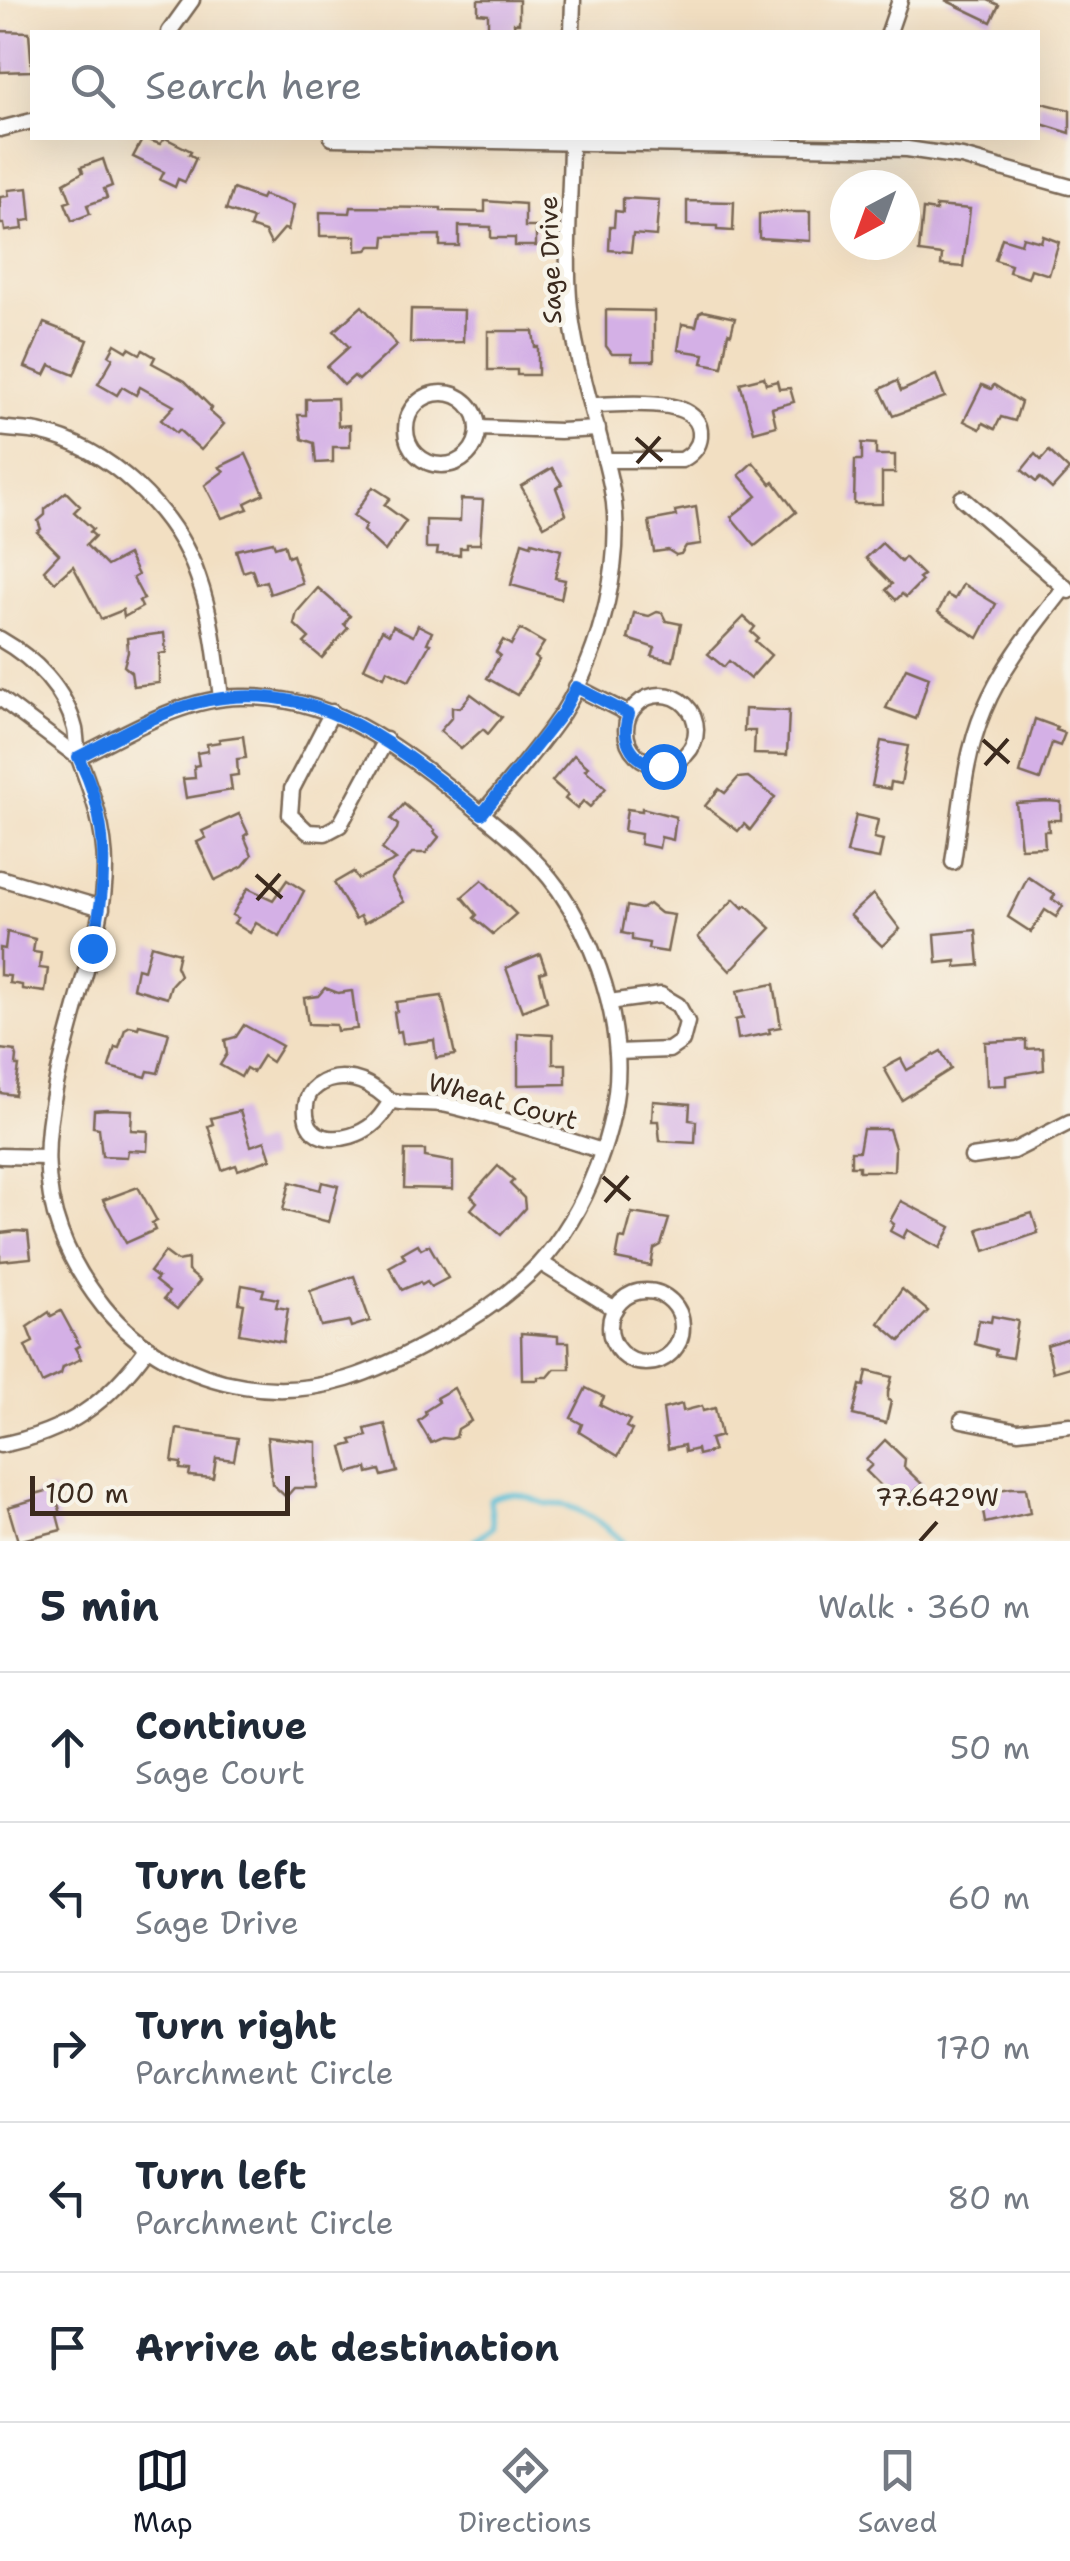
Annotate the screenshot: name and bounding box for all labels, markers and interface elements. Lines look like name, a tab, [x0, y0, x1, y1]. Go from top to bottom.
search box	[30, 30, 1040, 140]
icon: search	[65, 58, 120, 113]
text: Search here	[145, 60, 362, 111]
north arrow	[830, 170, 920, 260]
street label: Sage Drive	[531, 195, 569, 325]
route start	[641, 744, 687, 790]
route end	[70, 926, 116, 972]
street label: Wheat Court	[424, 1065, 582, 1137]
scale bar	[30, 1471, 290, 1516]
text: 100 m	[45, 1474, 129, 1512]
text: 77.642°W	[875, 1480, 999, 1514]
text: 5 min	[40, 1578, 159, 1634]
text: Walk · 360 m	[818, 1585, 1030, 1628]
text: Continue	[135, 1700, 307, 1751]
icon: ahead	[40, 1720, 95, 1775]
text: 50 m	[950, 1726, 1030, 1769]
text: Sage Court	[135, 1751, 305, 1794]
text: Turn left	[135, 1850, 307, 1901]
icon: left	[40, 1870, 95, 1925]
text: 60 m	[948, 1876, 1030, 1919]
text: Sage Drive	[135, 1901, 299, 1944]
text: Turn right	[135, 2000, 337, 2051]
icon: right	[40, 2020, 95, 2075]
text: 170 m	[936, 2026, 1030, 2069]
text: Parchment Circle	[135, 2051, 394, 2094]
text: Turn left	[135, 2150, 307, 2201]
icon: left	[40, 2170, 95, 2225]
text: 80 m	[947, 2176, 1030, 2219]
text: Parchment Circle	[135, 2201, 394, 2244]
icon: arrive	[40, 2320, 95, 2375]
text: Arrive at destination	[135, 2322, 559, 2373]
tab: Map	[133, 2443, 193, 2541]
tab: Directions	[458, 2443, 592, 2541]
tab: Saved	[858, 2443, 937, 2541]

